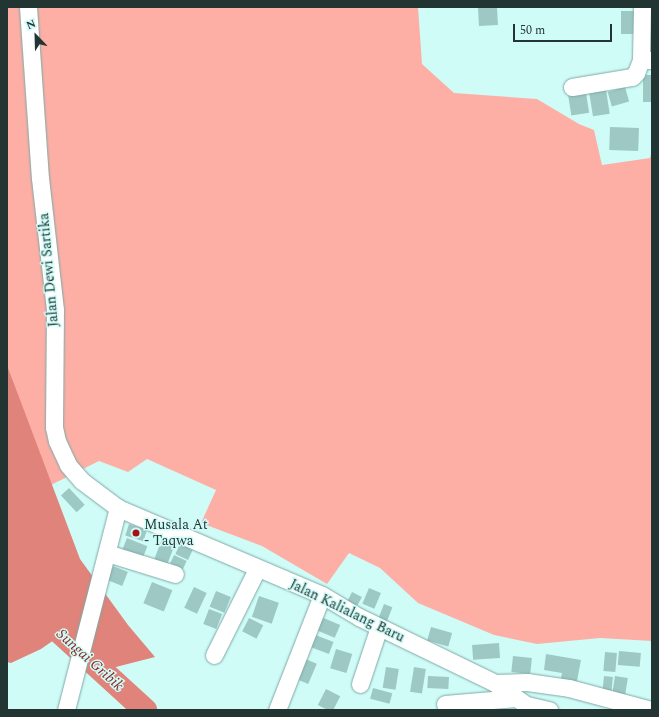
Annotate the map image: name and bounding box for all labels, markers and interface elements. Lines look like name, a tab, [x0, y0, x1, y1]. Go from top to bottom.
text: N	[24, 15, 39, 34]
north arrow	[16, 16, 56, 56]
scale bar	[515, 16, 614, 42]
text: 50 m	[520, 21, 545, 40]
street label: Jalan Dewi Sartika	[36, 212, 62, 328]
place label: Musala At - Taqwa	[144, 517, 208, 550]
marker: Musala At - Taqwa	[131, 528, 141, 538]
street label: Jalan Kalialang Baru	[287, 576, 407, 646]
water label: Sungai Gribik	[53, 625, 127, 695]

